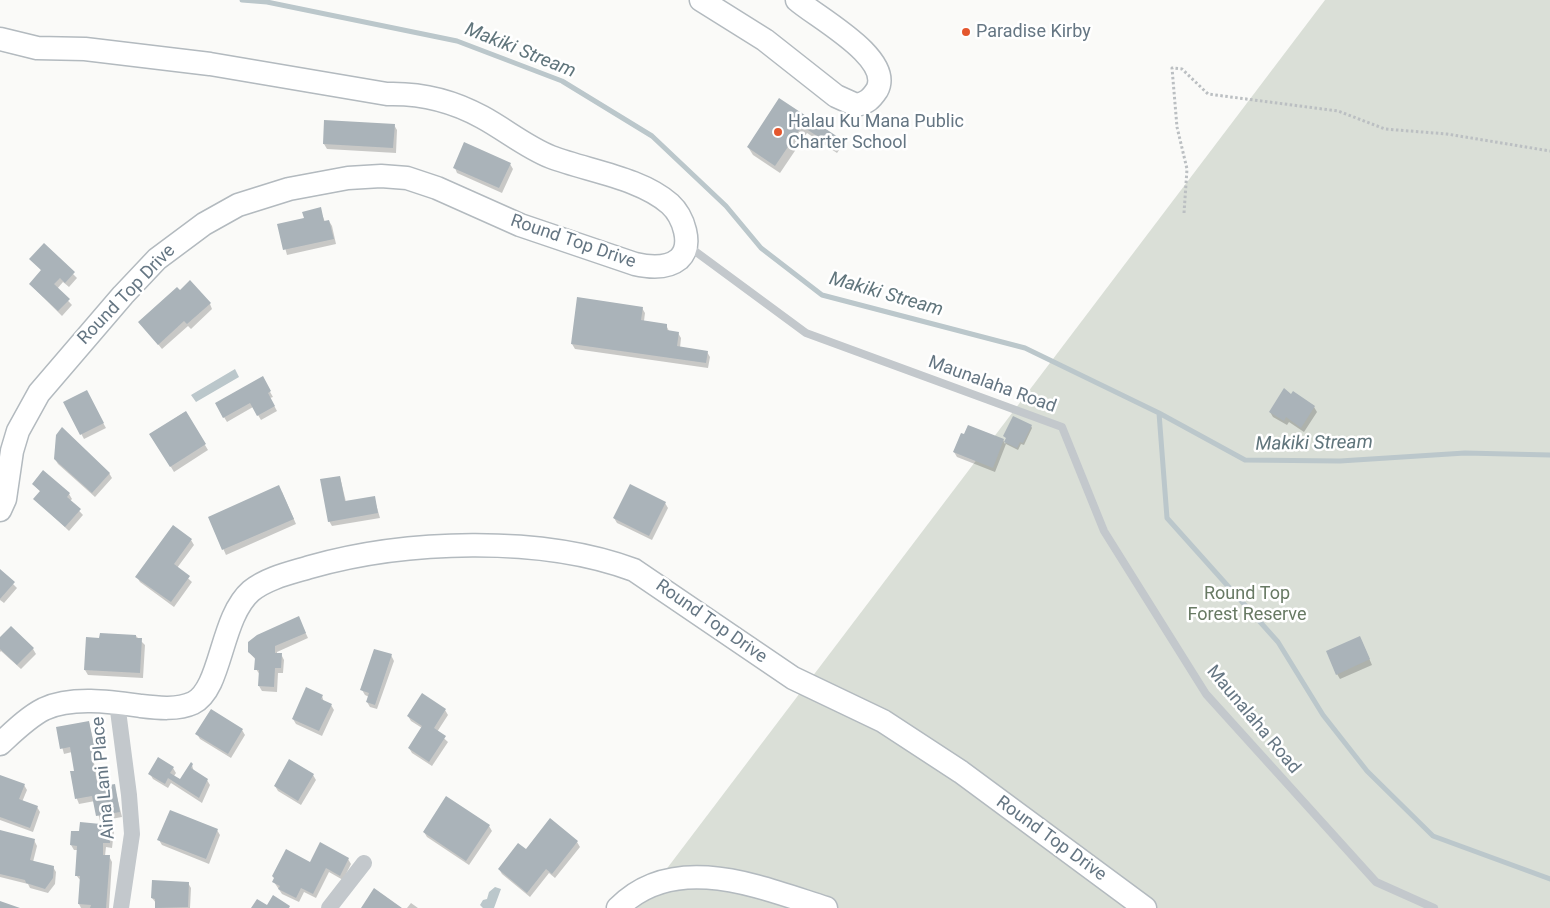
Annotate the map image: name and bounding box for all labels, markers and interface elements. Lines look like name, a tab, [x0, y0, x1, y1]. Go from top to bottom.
water label: Makiki Stream	[461, 18, 579, 84]
place label: Paradise Kirby	[976, 21, 1091, 43]
marker: Paradise Kirby	[960, 26, 972, 38]
place label: Halau Ku Mana Public Charter School	[788, 111, 964, 154]
marker: Halau Ku Mana Public Charter School	[772, 126, 784, 138]
street label: Round Top Drive	[508, 210, 638, 274]
street label: Round Top Drive	[74, 240, 180, 350]
water label: Makiki Stream	[826, 268, 946, 322]
street label: Maunalaha Road	[925, 352, 1059, 418]
water label: Makiki Stream	[1255, 432, 1373, 456]
street label: Round Top Drive	[651, 576, 771, 668]
park label: Round Top Forest Reserve	[1187, 583, 1307, 626]
street label: Maunalaha Road	[1201, 661, 1305, 779]
street label: Aina Lani Place	[88, 716, 120, 840]
street label: Round Top Drive	[992, 792, 1110, 886]

